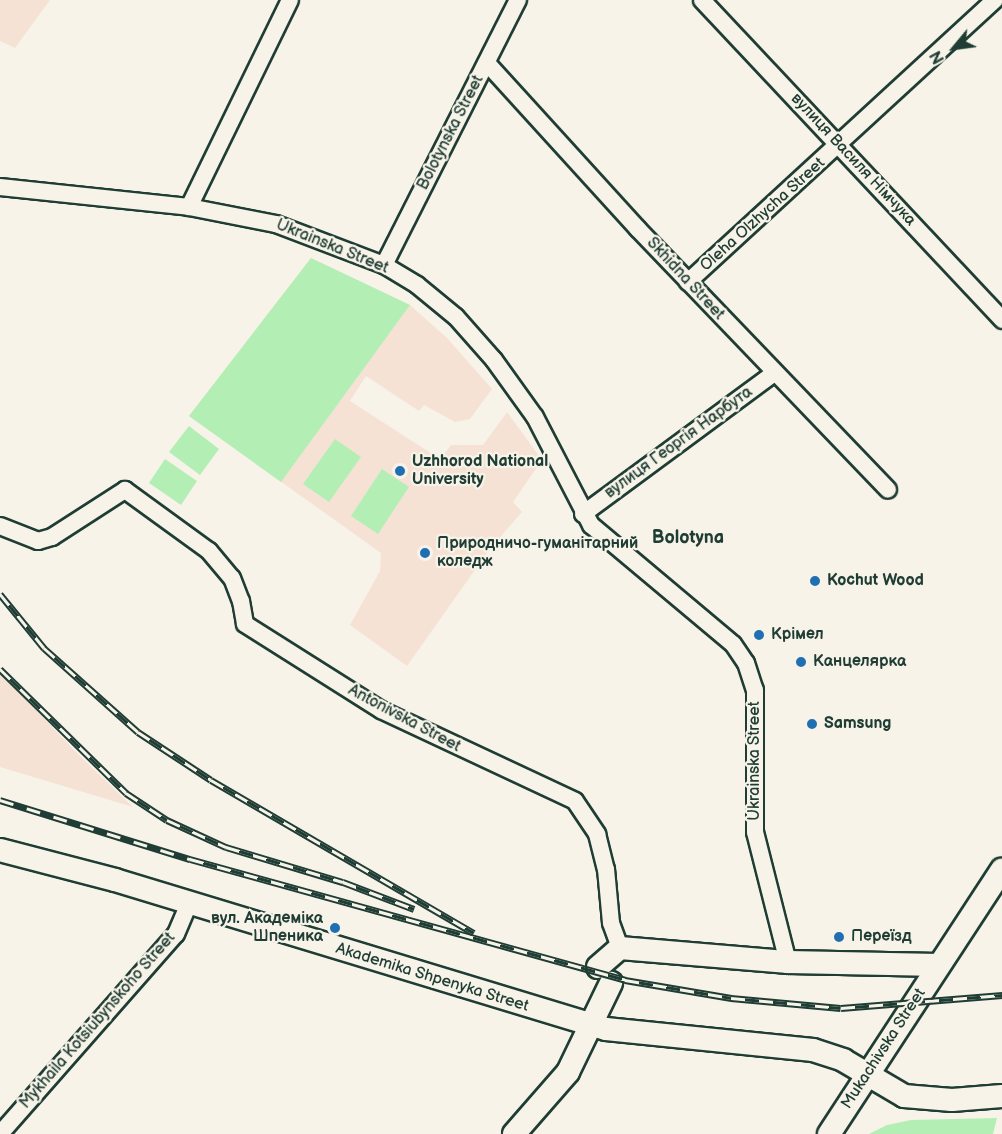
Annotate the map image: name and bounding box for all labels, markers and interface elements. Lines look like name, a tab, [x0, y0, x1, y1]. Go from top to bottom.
north arrow	[924, 18, 984, 78]
text: N	[927, 47, 949, 67]
street label: Bolotynska Street	[414, 72, 488, 194]
street label: вулиця Василя Німчука	[786, 90, 920, 230]
street label: Oleha Olzhycha Street	[697, 154, 829, 276]
street label: Ukrainska Street	[273, 216, 391, 278]
street label: Skhidna Street	[642, 234, 728, 324]
street label: вулиця Георгія Нарбута	[601, 383, 757, 503]
place label: Uzhhorod National University	[412, 452, 548, 490]
marker: Uzhhorod National University	[393, 464, 407, 478]
district label: Bolotyna	[652, 527, 724, 549]
place label: Природничо-гуманітарний коледж	[437, 534, 638, 572]
marker: Природничо-гуманітарний коледж	[418, 546, 432, 560]
place label: Kochut Wood	[827, 571, 924, 591]
marker: Kochut Wood	[808, 574, 822, 588]
place label: Крімел	[771, 625, 824, 645]
marker: Крімел	[752, 628, 766, 642]
place label: Канцелярка	[813, 652, 906, 672]
marker: Канцелярка	[794, 655, 808, 669]
street label: Antonivska Street	[344, 681, 464, 757]
street label: Ukrainska Street	[745, 701, 765, 821]
place label: Samsung	[824, 714, 891, 734]
marker: Samsung	[805, 717, 819, 731]
place label: вул. Академіка Шпеника	[211, 909, 323, 947]
marker: вул. Академіка Шпеника	[328, 921, 342, 935]
place label: Переїзд	[851, 927, 911, 947]
street label: Mykhaila Kotsiubynskoho Street	[16, 929, 180, 1113]
marker: Переїзд	[832, 930, 846, 944]
street label: Akademika Shpenyka Street	[333, 939, 531, 1017]
street label: Mukachivska Street	[838, 985, 930, 1113]

